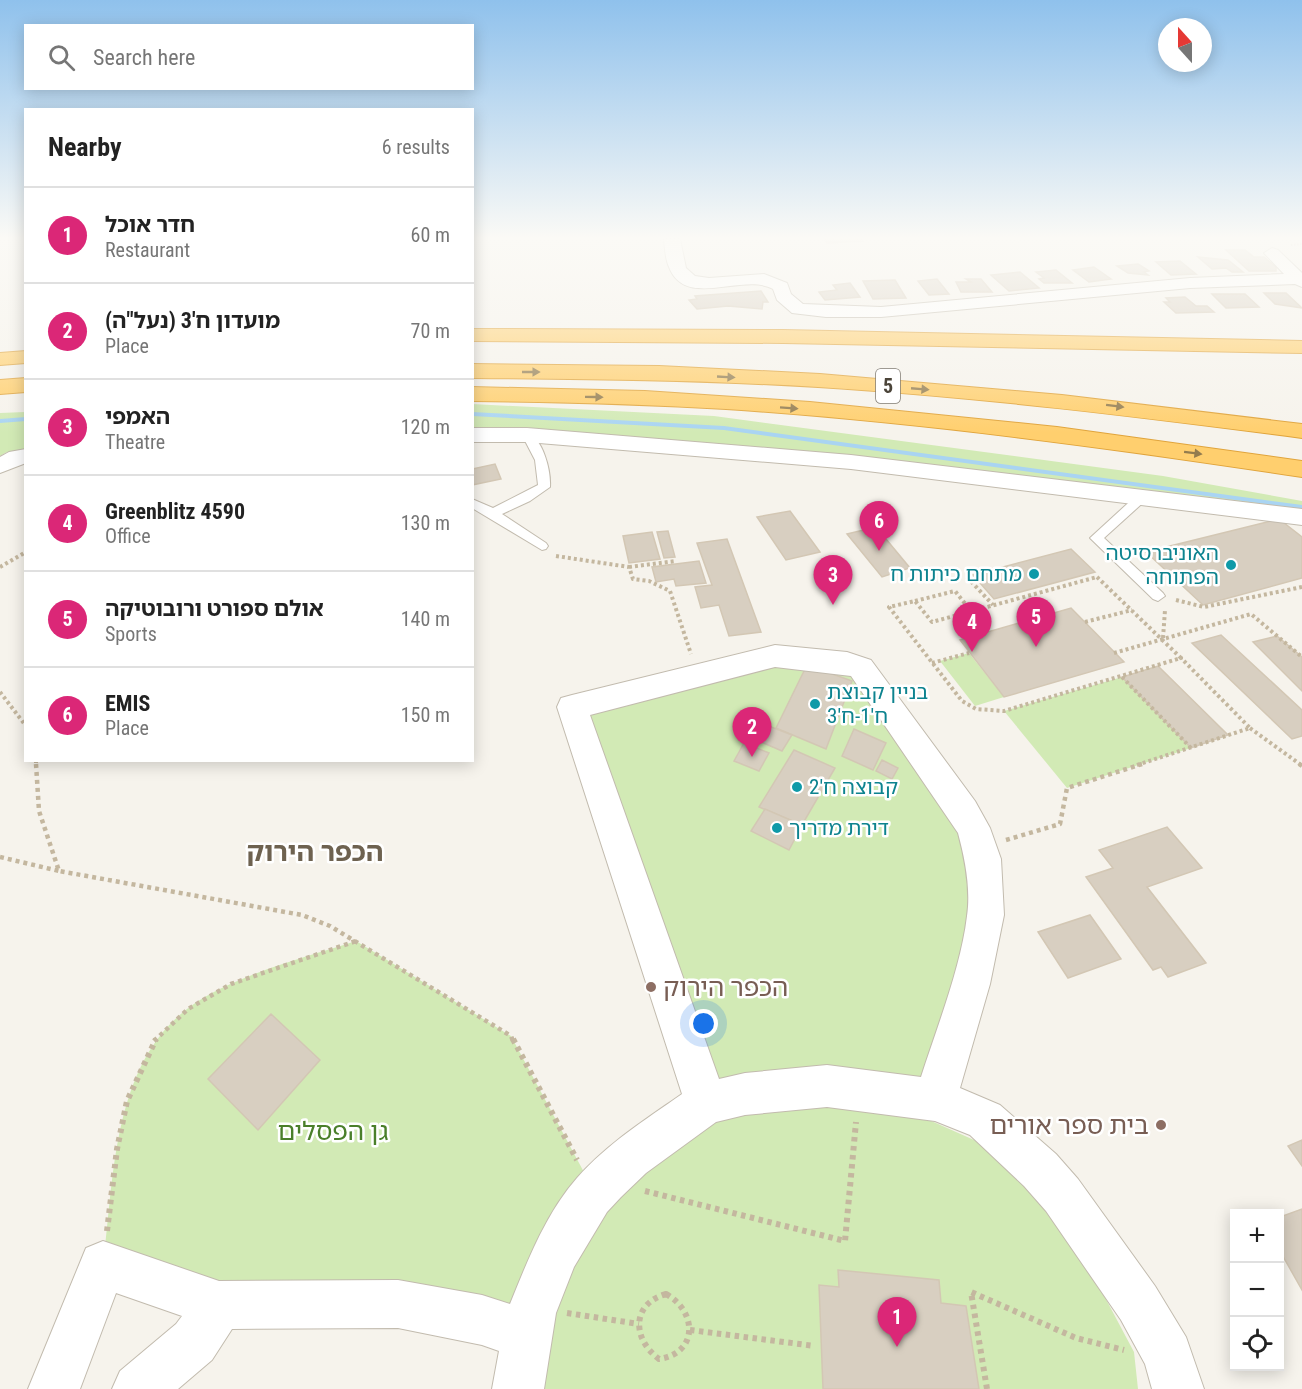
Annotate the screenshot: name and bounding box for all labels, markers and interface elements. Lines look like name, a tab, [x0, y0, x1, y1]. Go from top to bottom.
north arrow	[1158, 18, 1212, 72]
search box	[24, 24, 474, 90]
icon: search	[45, 41, 78, 74]
text: Search here	[93, 45, 195, 70]
text: Nearby	[48, 132, 122, 162]
text: 6 results	[382, 135, 450, 159]
text: חדר אוכל	[105, 212, 195, 237]
text: 1	[62, 223, 73, 247]
text: 60 m	[411, 223, 450, 247]
text: Restaurant	[105, 238, 190, 262]
text: מועדון ח'3 (נעל"ה)	[105, 308, 280, 333]
text: 2	[62, 319, 73, 343]
text: 70 m	[411, 319, 450, 343]
text: Place	[105, 334, 149, 358]
one-way arrow	[521, 367, 540, 377]
road number: 5	[876, 369, 900, 403]
one-way arrow	[716, 372, 735, 381]
one-way arrow	[911, 384, 930, 394]
one-way arrow	[584, 392, 603, 402]
one-way arrow	[1105, 401, 1124, 411]
text: האמפי	[105, 404, 170, 429]
one-way arrow	[779, 404, 798, 413]
text: 3	[62, 415, 73, 439]
text: 120 m	[401, 415, 450, 439]
text: Theatre	[105, 430, 165, 454]
one-way arrow	[1183, 448, 1202, 458]
text: Greenblitz 4590	[105, 499, 245, 524]
pin: 6	[860, 502, 898, 551]
text: 4	[62, 511, 73, 535]
text: 130 m	[401, 511, 450, 535]
text: Office	[105, 524, 151, 548]
place label: האוניברסיטה הפתוחה	[1105, 541, 1219, 589]
pin: 3	[814, 556, 852, 605]
marker: האוניברסיטה הפתוחה	[1224, 558, 1238, 572]
place label: מתחם כיתות ח	[890, 562, 1022, 586]
marker: מתחם כיתות ח	[1027, 567, 1041, 581]
text: אולם ספורט ורובוטיקה	[105, 596, 324, 621]
pin: 5	[1016, 598, 1056, 647]
pin: 4	[952, 602, 992, 652]
text: 5	[62, 607, 73, 631]
text: 140 m	[401, 607, 450, 631]
text: Sports	[105, 622, 157, 646]
place label: בניין קבוצת ח'1-ח'3	[827, 680, 928, 728]
text: EMIS	[105, 691, 150, 716]
marker: בניין קבוצת ח'1-ח'3	[808, 697, 822, 711]
text: 6	[62, 703, 73, 727]
text: 150 m	[401, 703, 450, 727]
pin: 2	[732, 708, 771, 757]
text: Place	[105, 716, 149, 740]
place label: קבוצה ח'2	[809, 775, 898, 799]
marker: קבוצה ח'2	[790, 780, 804, 794]
place label: דירת מדריך	[789, 816, 889, 840]
marker: דירת מדריך	[770, 821, 784, 835]
district label: הכפר הירוק	[247, 836, 383, 868]
place label: הכפר הירוק	[663, 972, 788, 1002]
marker: הכפר הירוק	[644, 980, 658, 994]
your location	[689, 1009, 718, 1038]
place label: בית ספר אורים	[989, 1110, 1149, 1140]
park label: גן הפסלים	[278, 1116, 389, 1146]
marker: בית ספר אורים	[1154, 1118, 1168, 1132]
map controls	[1230, 1209, 1284, 1371]
button: +	[1230, 1209, 1284, 1263]
button: −	[1230, 1263, 1284, 1317]
pin: 1	[878, 1298, 916, 1347]
button: locate	[1230, 1317, 1284, 1371]

